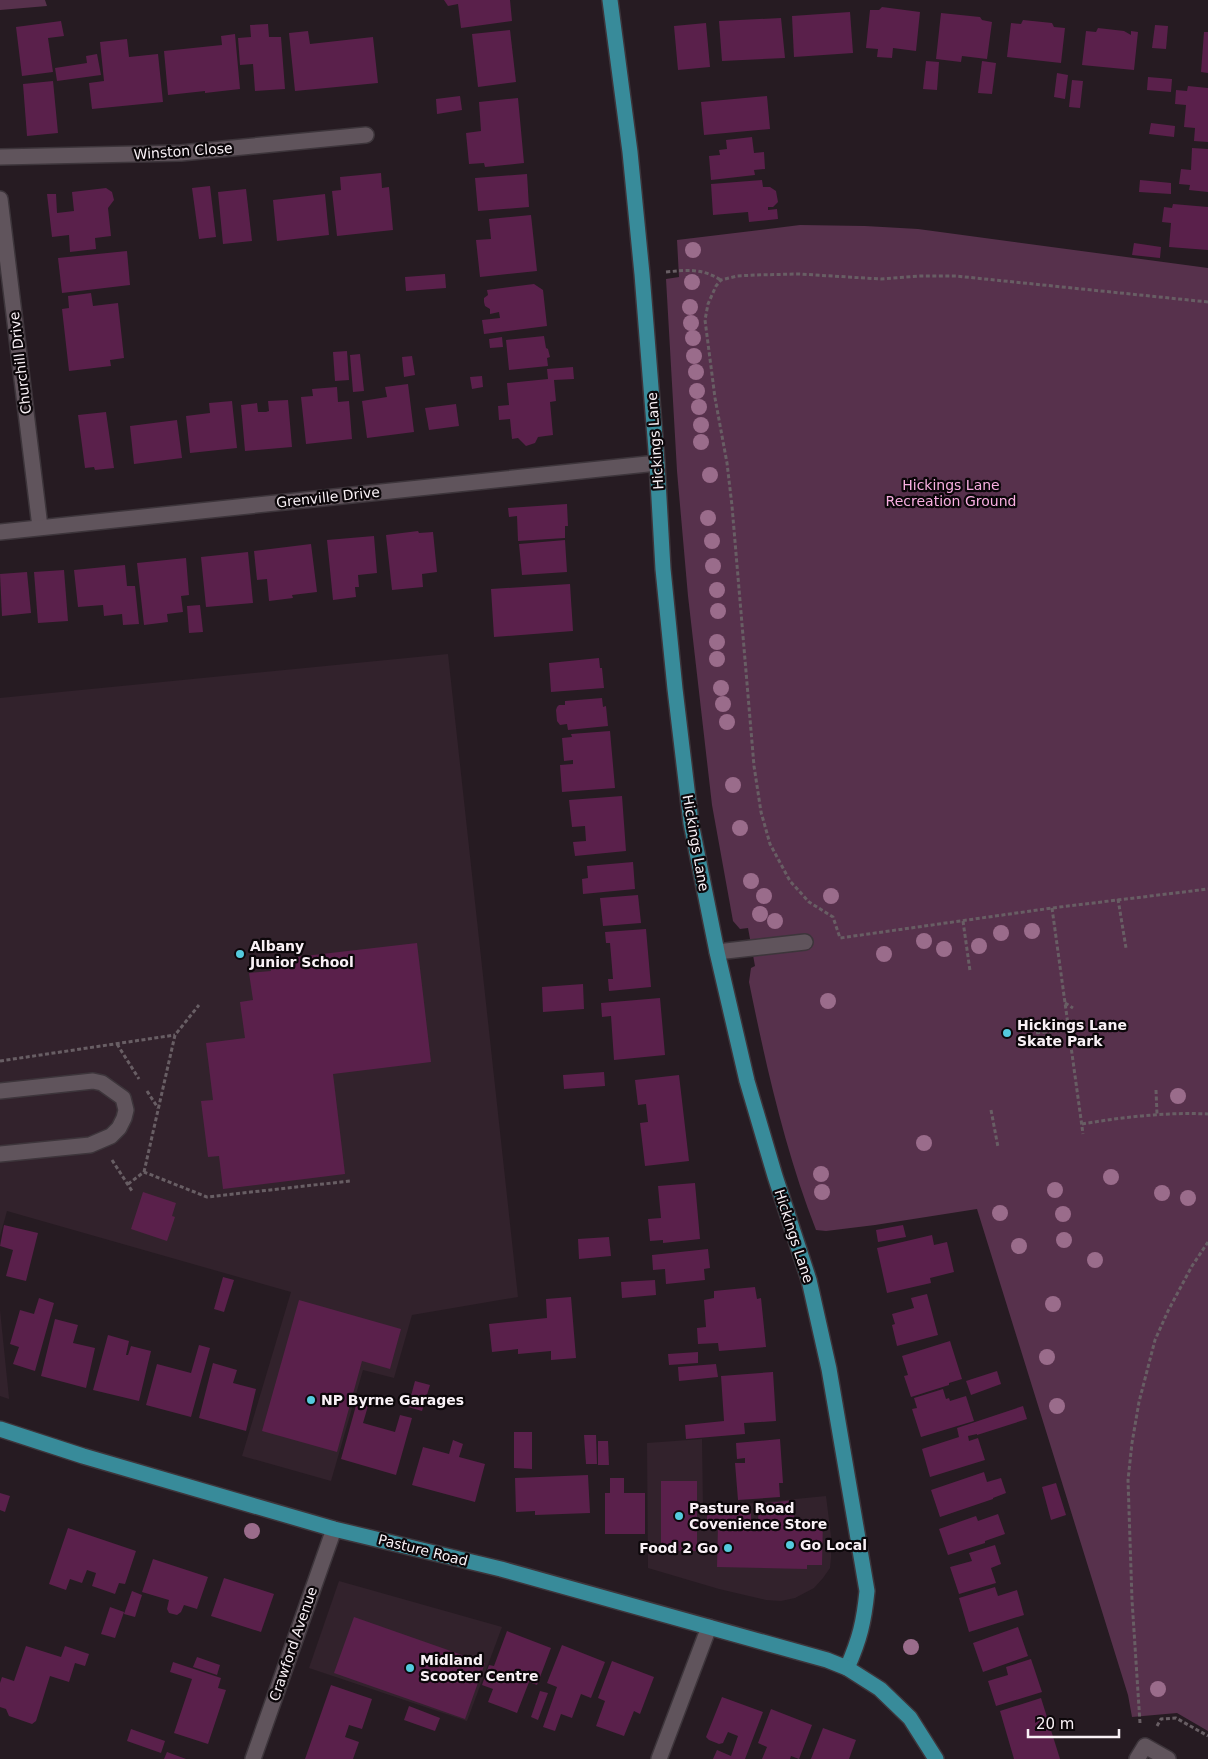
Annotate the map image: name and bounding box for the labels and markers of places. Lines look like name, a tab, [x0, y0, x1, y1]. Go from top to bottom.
place label: Albany Junior School	[249, 938, 354, 970]
marker: Albany Junior School	[234, 948, 246, 960]
place label: Hickings Lane Skate Park	[1017, 1017, 1127, 1049]
marker: Hickings Lane Skate Park	[1001, 1027, 1013, 1039]
place label: NP Byrne Garages	[321, 1392, 464, 1408]
marker: NP Byrne Garages	[305, 1394, 317, 1406]
place label: Pasture Road Covenience Store	[689, 1500, 827, 1532]
marker: Pasture Road Covenience Store	[673, 1510, 685, 1522]
place label: Go Local	[800, 1537, 867, 1553]
marker: Go Local	[784, 1539, 796, 1551]
place label: Food 2 Go	[639, 1540, 718, 1556]
marker: Food 2 Go	[722, 1542, 734, 1554]
place label: Midland Scooter Centre	[420, 1652, 538, 1684]
marker: Midland Scooter Centre	[404, 1662, 416, 1674]

